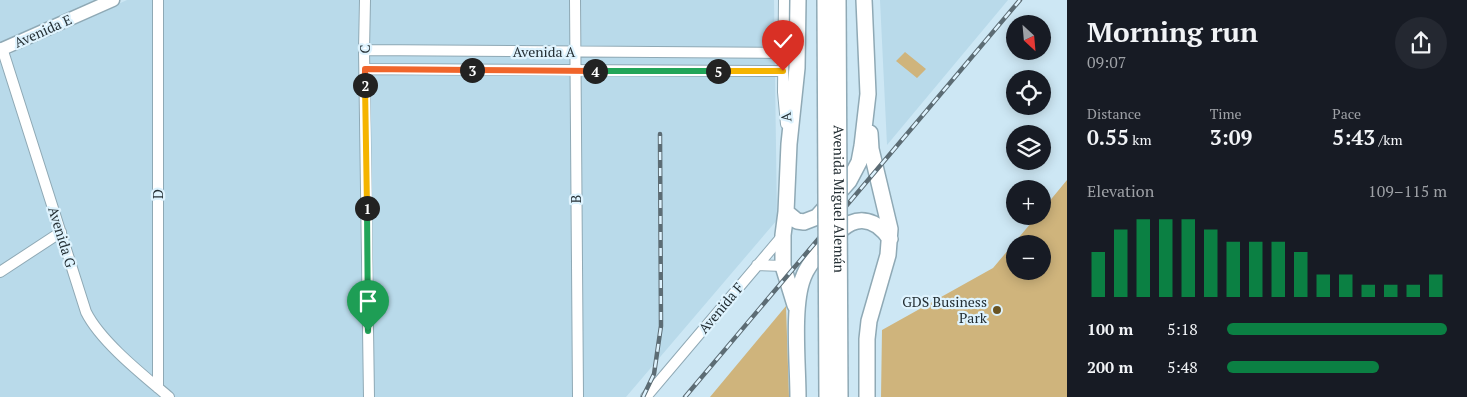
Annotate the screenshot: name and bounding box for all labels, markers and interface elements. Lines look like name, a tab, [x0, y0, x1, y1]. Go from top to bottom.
street label: Avenida E	[11, 9, 75, 52]
text: Morning run	[1087, 13, 1258, 50]
north arrow	[1006, 15, 1051, 60]
map controls	[1006, 15, 1051, 280]
button: share	[1395, 17, 1447, 69]
pin	[762, 20, 804, 71]
icon: check	[769, 27, 797, 55]
street label: Avenida A	[513, 42, 576, 61]
street label: C	[355, 44, 374, 54]
text: 09:07	[1087, 51, 1126, 73]
pin: 3	[460, 58, 484, 82]
pin: 4	[582, 58, 608, 84]
pin: 5	[706, 58, 730, 84]
text: 3	[469, 61, 476, 80]
text: 4	[592, 62, 599, 81]
text: 5	[715, 62, 722, 81]
button: locate	[1006, 70, 1051, 115]
pin: 2	[352, 72, 378, 98]
text: 2	[362, 76, 369, 95]
text: Distance	[1087, 104, 1141, 123]
text: Time	[1210, 104, 1242, 123]
text: Pace	[1332, 104, 1361, 123]
street label: A	[776, 111, 795, 123]
text: 0.55	[1087, 123, 1129, 151]
text: 3:09	[1210, 123, 1252, 151]
text: 5:43	[1332, 123, 1375, 151]
street label: Avenida Miguel Alemán	[830, 125, 849, 274]
button: layers	[1006, 125, 1051, 170]
text: km	[1129, 130, 1152, 149]
text: /km	[1375, 130, 1403, 149]
button: +	[1006, 180, 1051, 225]
text: Elevation	[1087, 180, 1154, 202]
text: 109–115 m	[1368, 180, 1447, 202]
street label: D	[148, 189, 167, 199]
street label: B	[566, 195, 585, 203]
pin: 1	[354, 196, 380, 220]
text: 1	[364, 199, 371, 218]
street label: Avenida G	[44, 204, 81, 270]
button: −	[1006, 235, 1051, 280]
street label: Avenida F	[694, 278, 747, 337]
pin	[347, 280, 389, 331]
icon: arrive	[354, 287, 382, 315]
place label: GDS Business Park	[902, 292, 988, 327]
marker: GDS Business Park	[991, 304, 1003, 316]
text: 100 m	[1087, 318, 1133, 340]
text: 5:18	[1167, 318, 1198, 340]
text: 200 m	[1087, 356, 1133, 378]
text: 5:48	[1167, 356, 1198, 378]

